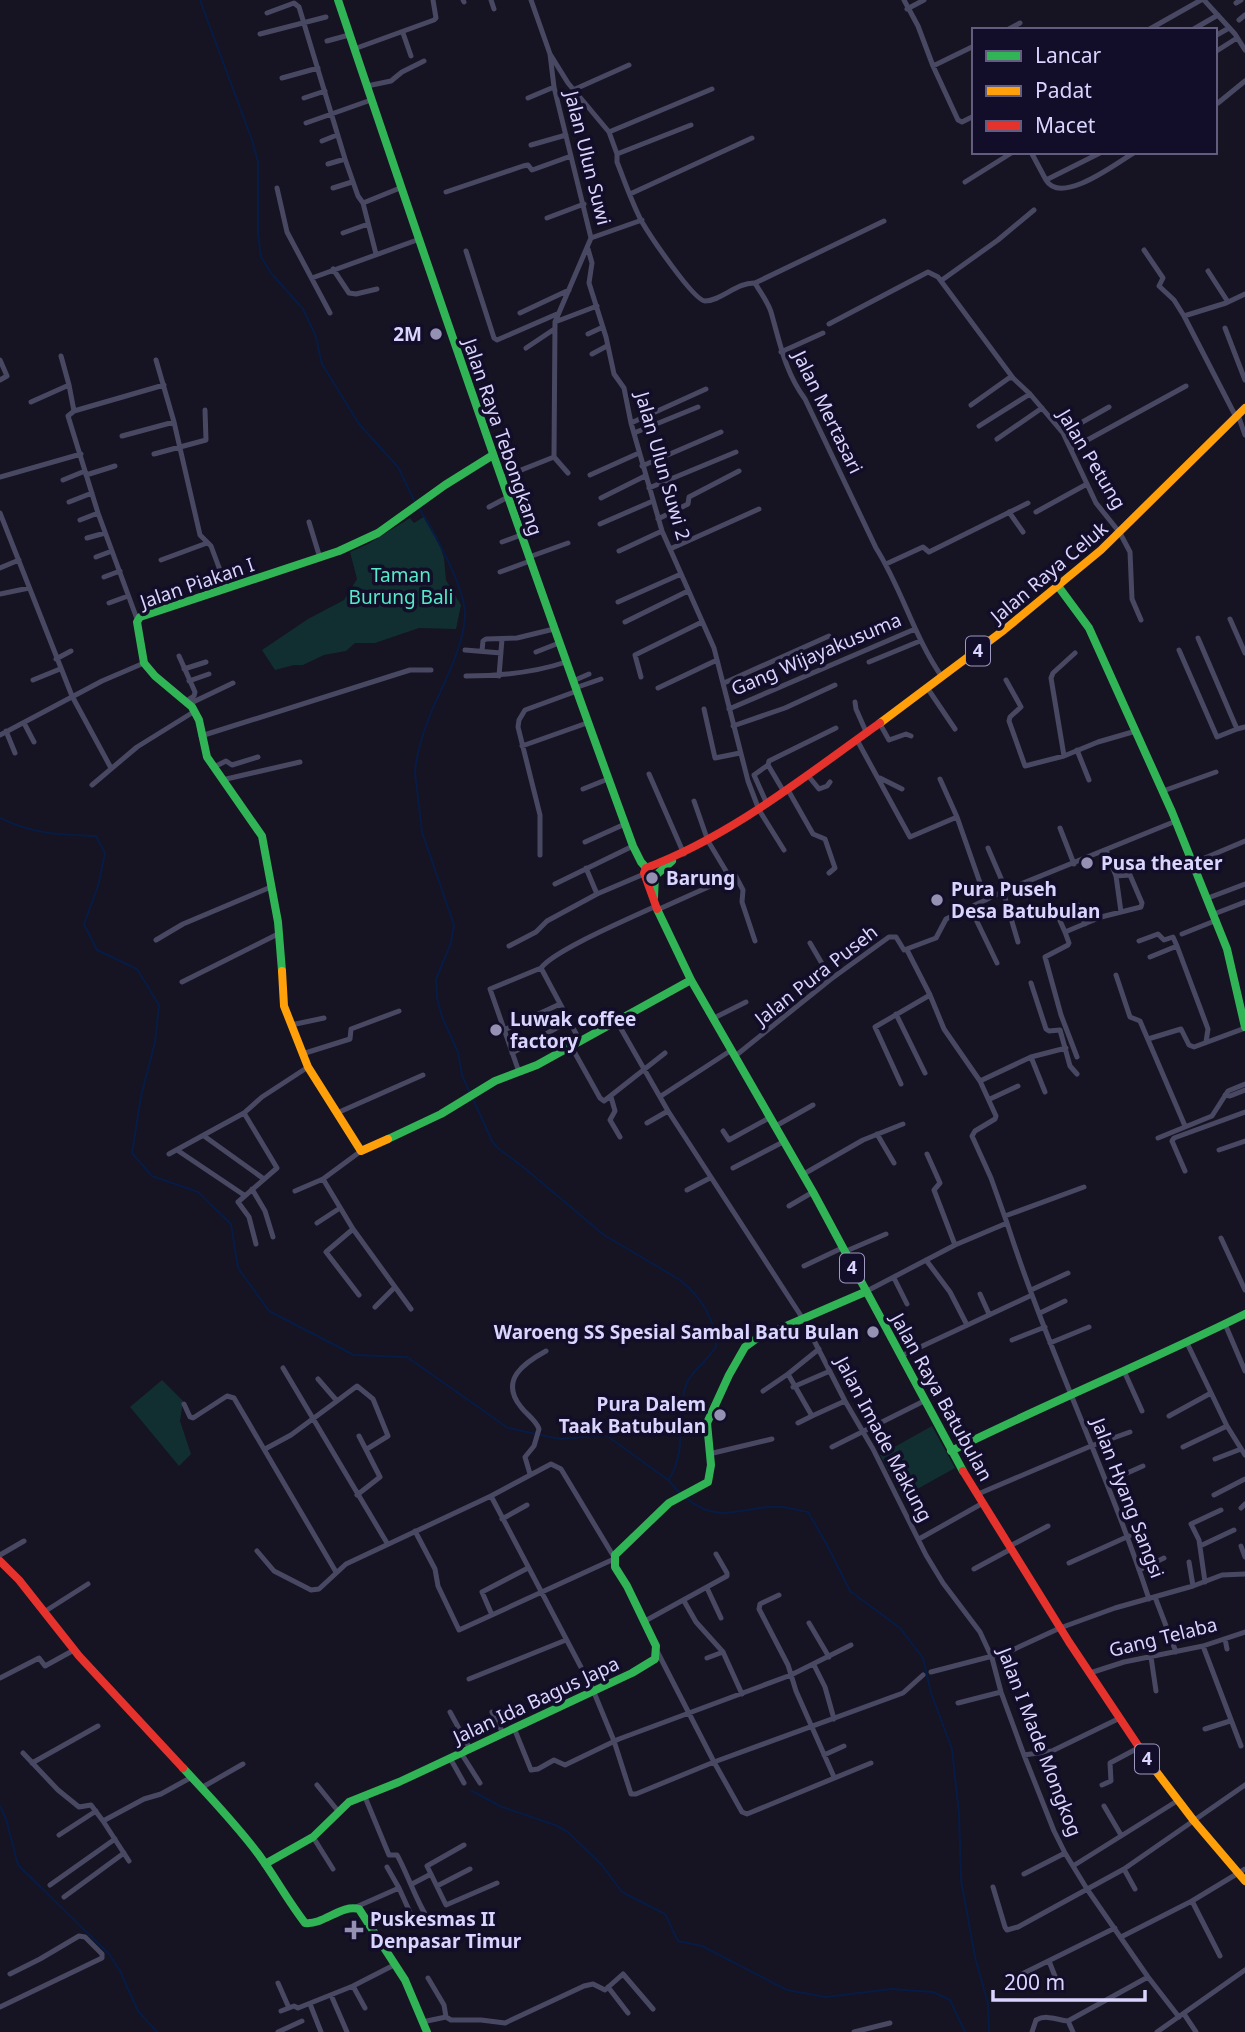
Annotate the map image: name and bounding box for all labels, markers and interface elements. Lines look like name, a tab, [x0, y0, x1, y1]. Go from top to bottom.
legend	[972, 28, 1217, 154]
text: Lancar	[1035, 41, 1102, 69]
text: Padat	[1035, 76, 1092, 104]
street label: Jalan Ulun Suwi	[558, 86, 617, 228]
text: Macet	[1035, 111, 1096, 139]
place label: 2M	[393, 321, 422, 347]
marker: 2M	[428, 326, 444, 342]
street label: Jalan Raya Tebongkang	[456, 333, 549, 539]
street label: Jalan Mertasari	[786, 344, 869, 478]
street label: Jalan Ulun Suwi 2	[629, 387, 697, 543]
street label: Jalan Petung	[1051, 402, 1132, 514]
street label: Jalan Raya Celuk	[983, 515, 1113, 630]
street label: Jalan Piakan I	[135, 551, 258, 615]
park label: Taman Burung Bali	[349, 562, 453, 610]
street label: Gang Wijayakusuma	[727, 606, 905, 702]
road number: 4	[966, 636, 990, 666]
place label: Pusa theater	[1101, 850, 1223, 876]
marker: Pusa theater	[1079, 855, 1095, 871]
place label: Barung	[666, 865, 735, 891]
marker: Barung	[644, 870, 660, 886]
place label: Pura Puseh Desa Batubulan	[951, 876, 1100, 924]
marker: Pura Puseh Desa Batubulan	[929, 892, 945, 908]
street label: Jalan Pura Puseh	[748, 919, 883, 1032]
place label: Luwak coffee factory	[510, 1006, 636, 1054]
marker: Luwak coffee factory	[488, 1022, 504, 1038]
road number: 4	[840, 1254, 864, 1282]
street label: Jalan Raya Batubulan	[884, 1307, 999, 1486]
place label: Waroeng SS Spesial Sambal Batu Bulan	[494, 1319, 859, 1345]
marker: Waroeng SS Spesial Sambal Batu Bulan	[865, 1324, 881, 1340]
street label: Jalan Imade Makung	[829, 1350, 939, 1526]
place label: Pura Dalem Taak Batubulan	[559, 1391, 706, 1439]
marker: Pura Dalem Taak Batubulan	[712, 1407, 728, 1423]
street label: Jalan Hyang Sangsi	[1085, 1412, 1170, 1582]
street label: Gang Telaba	[1106, 1611, 1220, 1663]
street label: Jalan I Made Mongkog	[991, 1642, 1088, 1840]
street label: Jalan Ida Bagus Japa	[447, 1650, 623, 1751]
road number: 4	[1135, 1744, 1159, 1774]
place label: Puskesmas II Denpasar Timur	[370, 1906, 522, 1954]
marker: Puskesmas II Denpasar Timur	[344, 1920, 364, 1940]
scale bar	[993, 1958, 1145, 2002]
text: 200 m	[1004, 1968, 1065, 1996]

